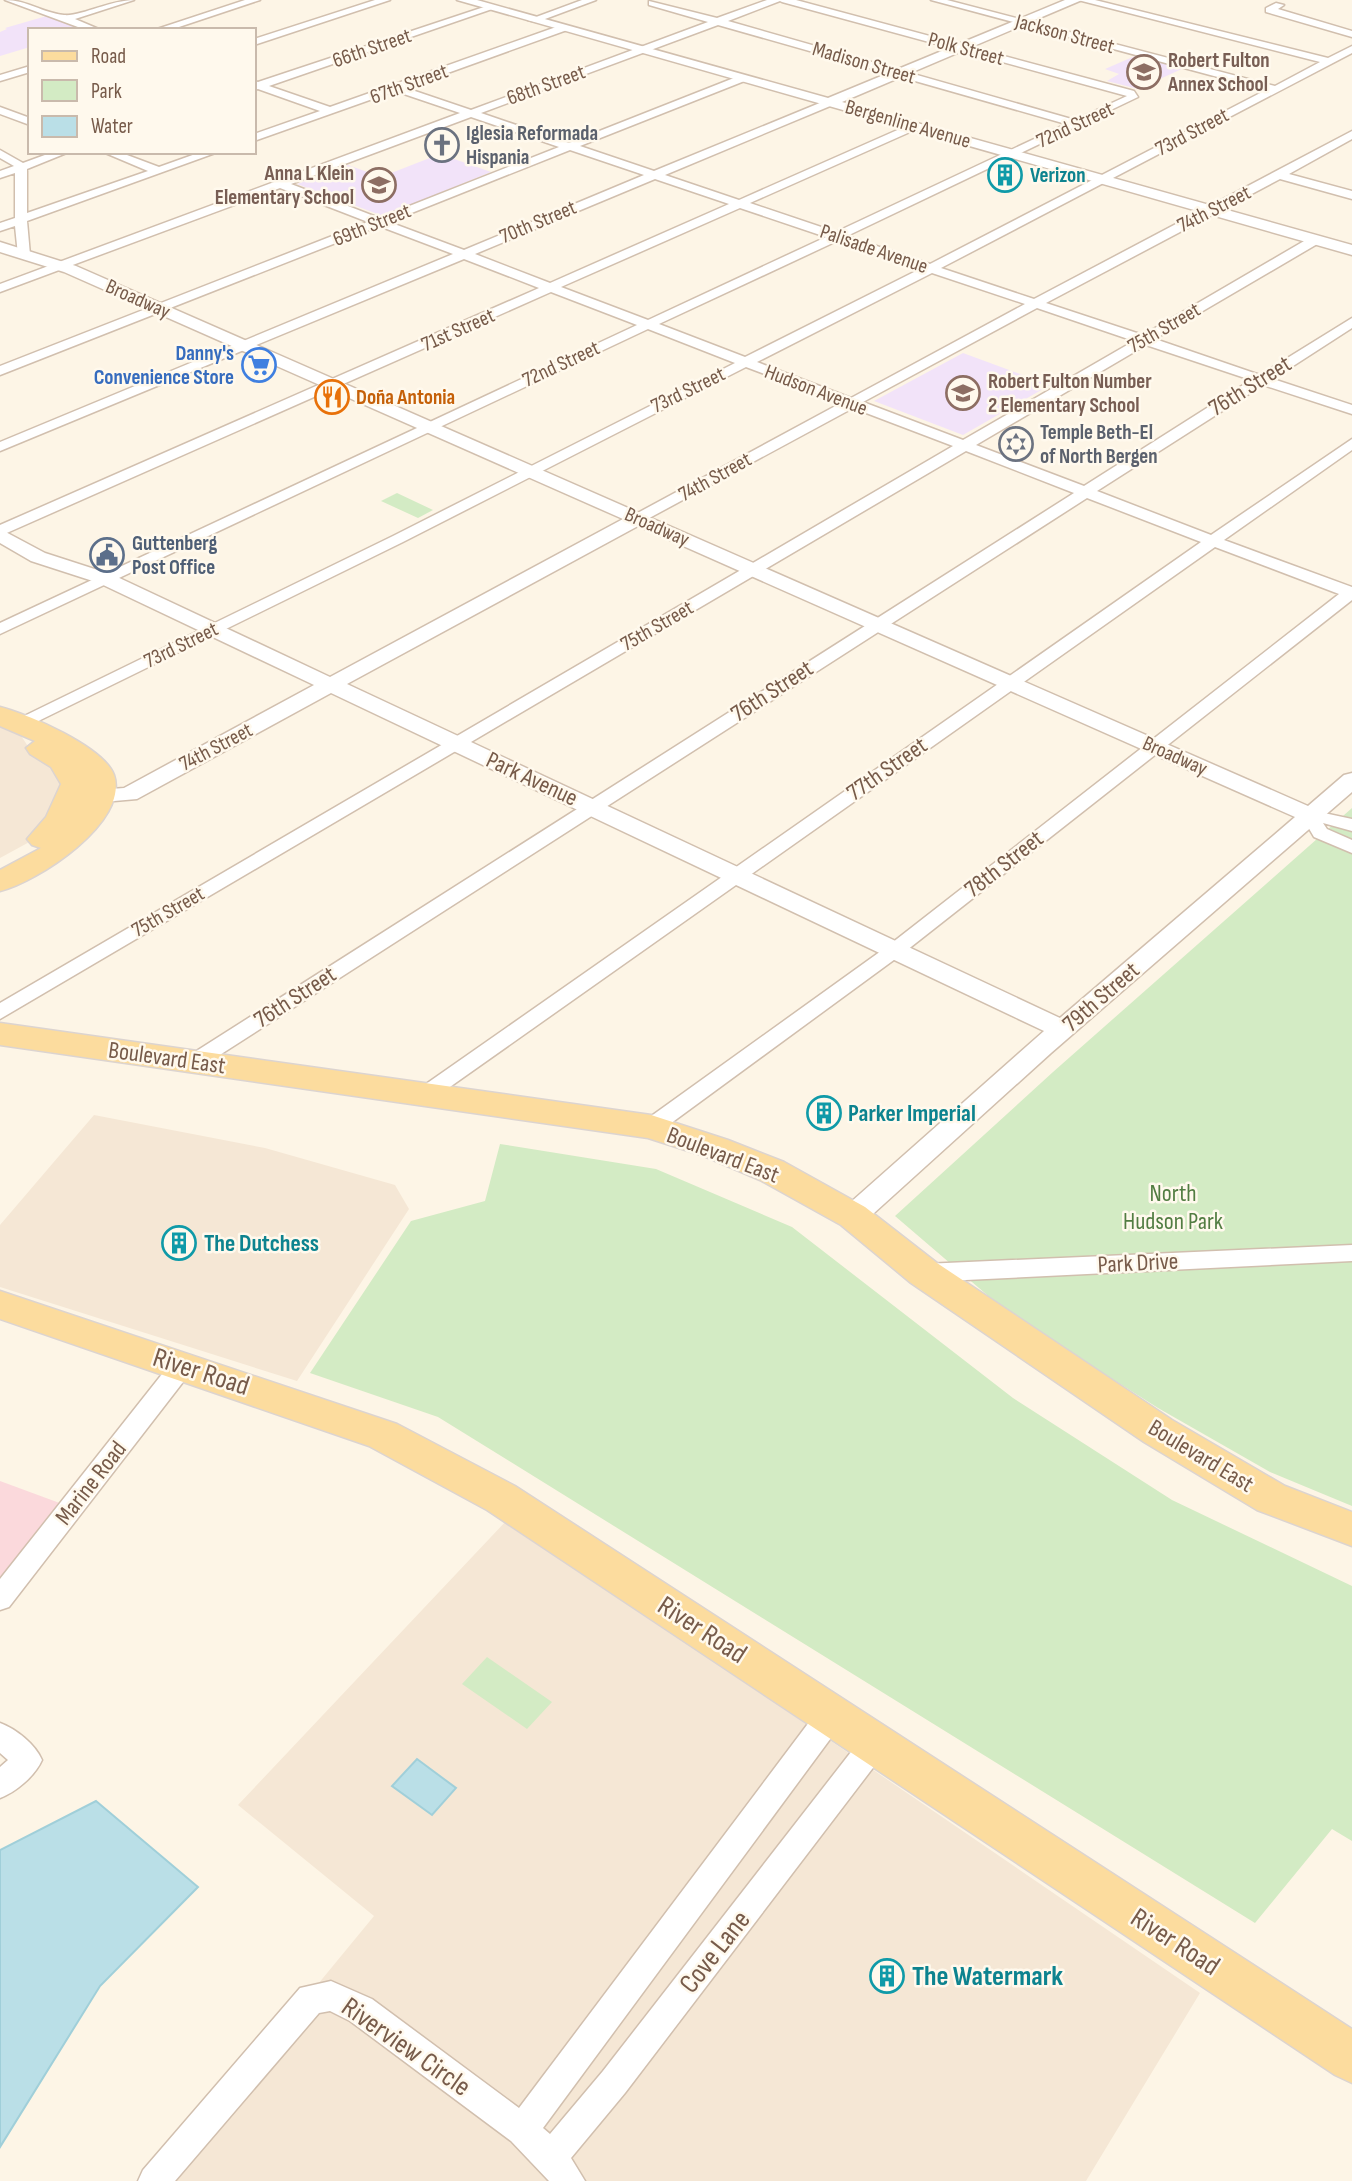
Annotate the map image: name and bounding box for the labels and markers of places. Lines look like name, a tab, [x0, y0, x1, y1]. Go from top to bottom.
place label: Robert Fulton Annex School	[1167, 48, 1270, 97]
school or university icon: Robert Fulton Annex School	[1125, 53, 1163, 91]
place label: Iglesia Reformada Hispania	[466, 121, 598, 170]
church icon: Iglesia Reformada Hispania	[423, 126, 461, 164]
building icon: Verizon	[986, 156, 1024, 194]
place label: Anna L Klein Elementary School	[215, 161, 354, 210]
place label: Verizon	[1030, 163, 1086, 188]
school or university icon: Anna L Klein Elementary School	[360, 166, 398, 204]
place label: Danny's Convenience Store	[94, 341, 234, 390]
supermarket icon: Danny's Convenience Store	[240, 346, 278, 384]
place label: Robert Fulton Number 2 Elementary School	[988, 369, 1152, 418]
school or university icon: Robert Fulton Number 2 Elementary School	[944, 374, 982, 412]
restaurant icon: Doña Antonia	[313, 378, 351, 416]
place label: Doña Antonia	[356, 385, 455, 410]
place label: Temple Beth-El of North Bergen	[1040, 420, 1158, 469]
synagogue icon: Temple Beth-El of North Bergen	[997, 425, 1035, 463]
place label: Guttenberg Post Office	[132, 531, 217, 580]
public building icon: Guttenberg Post Office	[88, 536, 126, 574]
building icon: Parker Imperial	[805, 1094, 843, 1132]
place label: Parker Imperial	[848, 1099, 976, 1128]
building icon: The Dutchess	[160, 1224, 198, 1262]
place label: The Dutchess	[204, 1229, 319, 1258]
building icon: The Watermark	[868, 1957, 906, 1995]
place label: The Watermark	[912, 1960, 1063, 1993]

